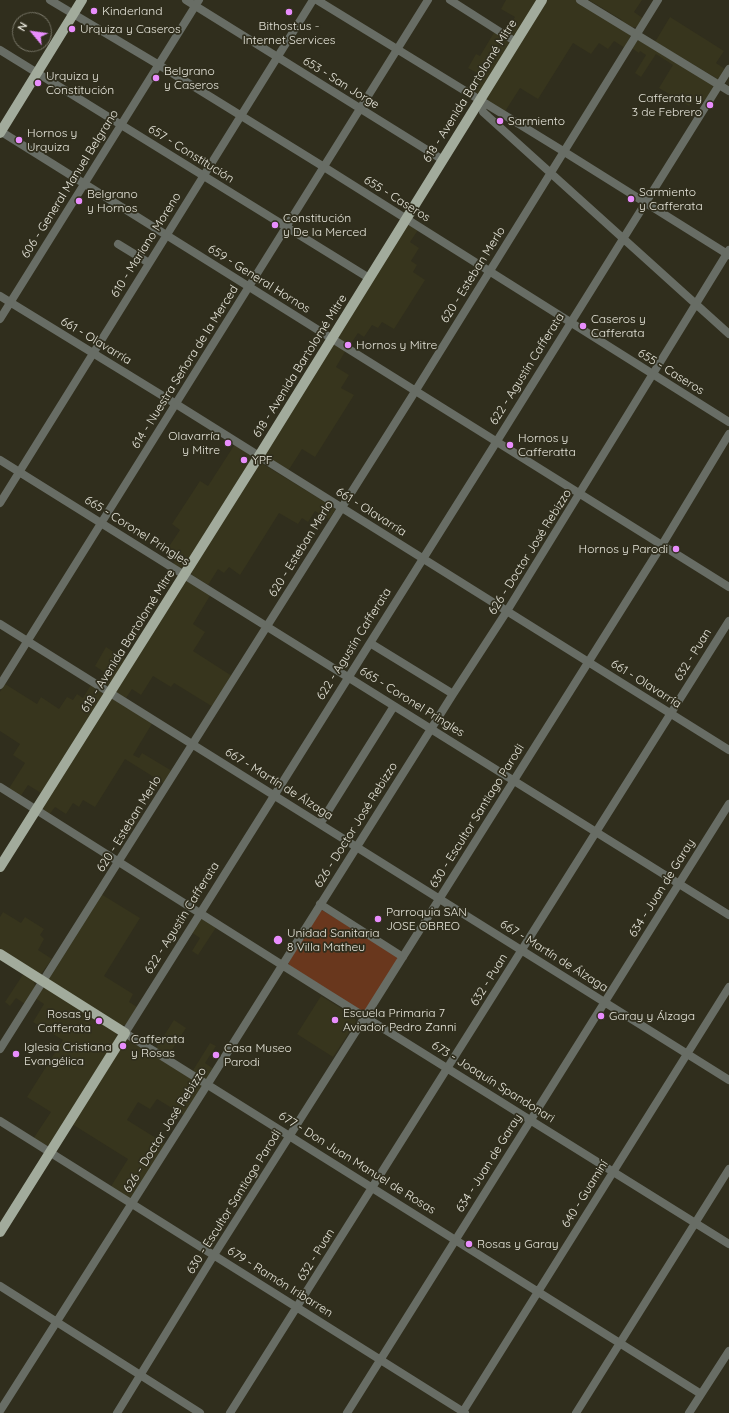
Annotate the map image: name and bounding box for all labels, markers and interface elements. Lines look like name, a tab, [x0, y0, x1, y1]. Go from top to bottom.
place label: Kinderland	[102, 4, 163, 18]
marker: Kinderland	[89, 6, 99, 16]
marker: Bithost.us - Internet Services	[284, 7, 294, 17]
north arrow	[12, 12, 52, 52]
street label: 618 - Avenida Bartolomé Mitre	[420, 17, 520, 165]
place label: Bithost.us - Internet Services	[243, 19, 335, 47]
text: N	[14, 20, 30, 34]
place label: Urquiza y Caseros	[80, 22, 181, 36]
marker: Urquiza y Caseros	[67, 24, 77, 34]
street label: 653 - San Jorge	[300, 54, 382, 112]
place label: Belgrano y Caseros	[164, 64, 219, 92]
place label: Urquiza y Constitución	[46, 69, 114, 97]
marker: Belgrano y Caseros	[151, 73, 161, 83]
marker: Urquiza y Constitución	[33, 78, 43, 88]
place label: Cafferata y 3 de Febrero	[632, 91, 702, 119]
marker: Cafferata y 3 de Febrero	[705, 100, 715, 110]
street label: 606 - General Manuel Belgrano	[18, 107, 122, 261]
place label: Sarmiento	[508, 114, 565, 128]
marker: Sarmiento	[495, 116, 505, 126]
street label: 657 - Constitución	[145, 122, 237, 186]
place label: Hornos y Urquiza	[27, 126, 77, 154]
marker: Hornos y Urquiza	[14, 135, 24, 145]
street label: 655 - Caseros	[361, 173, 433, 225]
place label: Sarmiento y Cafferata	[639, 185, 703, 213]
place label: Belgrano y Hornos	[87, 187, 138, 215]
street label: 610 - Mariano Moreno	[108, 190, 184, 300]
marker: Sarmiento y Cafferata	[626, 194, 636, 204]
marker: Belgrano y Hornos	[74, 196, 84, 206]
place label: Constitución y De la Merced	[283, 211, 367, 239]
marker: Constitución y De la Merced	[270, 220, 280, 230]
street label: 620 - Esteban Merlo	[438, 224, 508, 326]
street label: 659 - General Hornos	[205, 242, 313, 316]
street label: 614 - Nuestra Señora de la Merced	[129, 283, 241, 451]
street label: 618 - Avenida Bartolomé Mitre	[250, 292, 350, 440]
street label: 622 - Agustín Cafferata	[487, 310, 567, 428]
place label: Caseros y Cafferata	[591, 312, 646, 340]
street label: 661 - Olavarría	[58, 314, 134, 368]
marker: Caseros y Cafferata	[578, 321, 588, 331]
place label: Hornos y Mitre	[356, 338, 437, 352]
marker: Hornos y Mitre	[343, 340, 353, 350]
street label: 655 - Caseros	[635, 346, 707, 398]
place label: Olavarría y Mitre	[168, 429, 220, 457]
place label: Hornos y Cafferatta	[518, 431, 576, 459]
marker: Olavarría y Mitre	[223, 438, 233, 448]
marker: Hornos y Cafferatta	[505, 440, 515, 450]
place label: YPF	[252, 453, 273, 467]
marker: YPF	[239, 455, 249, 465]
street label: 661 - Olavarría	[333, 485, 409, 539]
street label: 626 - Doctor José Rebizzo	[485, 487, 575, 617]
street label: 665 - Coronel Pringles	[82, 493, 192, 569]
street label: 620 - Esteban Merlo	[266, 498, 336, 600]
place label: Hornos y Parodi	[579, 542, 668, 556]
marker: Hornos y Parodi	[671, 544, 681, 554]
street label: 618 - Avenida Bartolomé Mitre	[78, 567, 178, 715]
street label: 622 - Agustín Cafferata	[314, 585, 394, 703]
street label: 632 - Puan	[671, 626, 715, 684]
street label: 661 - Olavarría	[608, 657, 684, 711]
street label: 665 - Coronel Pringles	[357, 664, 467, 740]
street label: 630 - Escultor Santiago Parodi	[427, 741, 527, 891]
street label: 667 - Martín de Álzaga	[222, 745, 336, 823]
street label: 626 - Doctor José Rebizzo	[311, 760, 401, 890]
street label: 620 - Esteban Merlo	[94, 773, 164, 875]
street label: 634 - Juan de Garay	[626, 836, 698, 940]
street label: 622 - Agustín Cafferata	[142, 859, 222, 977]
place label: Parroquia SAN JOSE OBREO	[386, 905, 467, 933]
marker: Parroquia SAN JOSE OBREO	[373, 914, 383, 924]
street label: 667 - Martín de Álzaga	[497, 917, 611, 995]
place label: Unidad Sanitaria 8 Villa Matheu	[287, 926, 379, 954]
marker: Unidad Sanitaria 8 Villa Matheu	[272, 934, 284, 946]
street label: 632 - Puan	[467, 951, 511, 1009]
place label: Escuela Primaria 7 Aviador Pedro Zanni	[343, 1006, 456, 1034]
place label: Rosas y Cafferata	[37, 1007, 91, 1035]
place label: Garay y Álzaga	[609, 1009, 695, 1023]
marker: Garay y Álzaga	[596, 1011, 606, 1021]
marker: Escuela Primaria 7 Aviador Pedro Zanni	[330, 1015, 340, 1025]
marker: Rosas y Cafferata	[94, 1016, 104, 1026]
place label: Cafferata y Rosas	[131, 1032, 185, 1060]
street label: 673 - Joaquín Spandonari	[429, 1038, 557, 1126]
place label: Iglesia Cristiana Evangélica	[24, 1040, 111, 1068]
marker: Cafferata y Rosas	[118, 1041, 128, 1051]
place label: Casa Museo Parodi	[224, 1041, 292, 1069]
marker: Iglesia Cristiana Evangélica	[11, 1049, 21, 1059]
marker: Casa Museo Parodi	[211, 1050, 221, 1060]
street label: 626 - Doctor José Rebizzo	[120, 1065, 210, 1195]
street label: 677 - Don Juan Manuel de Rosas	[276, 1109, 438, 1217]
street label: 634 - Juan de Garay	[453, 1111, 525, 1215]
street label: 630 - Escultor Santiago Parodi	[184, 1127, 284, 1277]
street label: 640 - Guaminí	[559, 1158, 611, 1230]
street label: 632 - Puan	[294, 1226, 338, 1284]
place label: Rosas y Garay	[477, 1237, 559, 1251]
marker: Rosas y Garay	[464, 1239, 474, 1249]
street label: 679 - Ramón Iribarren	[225, 1244, 335, 1320]

